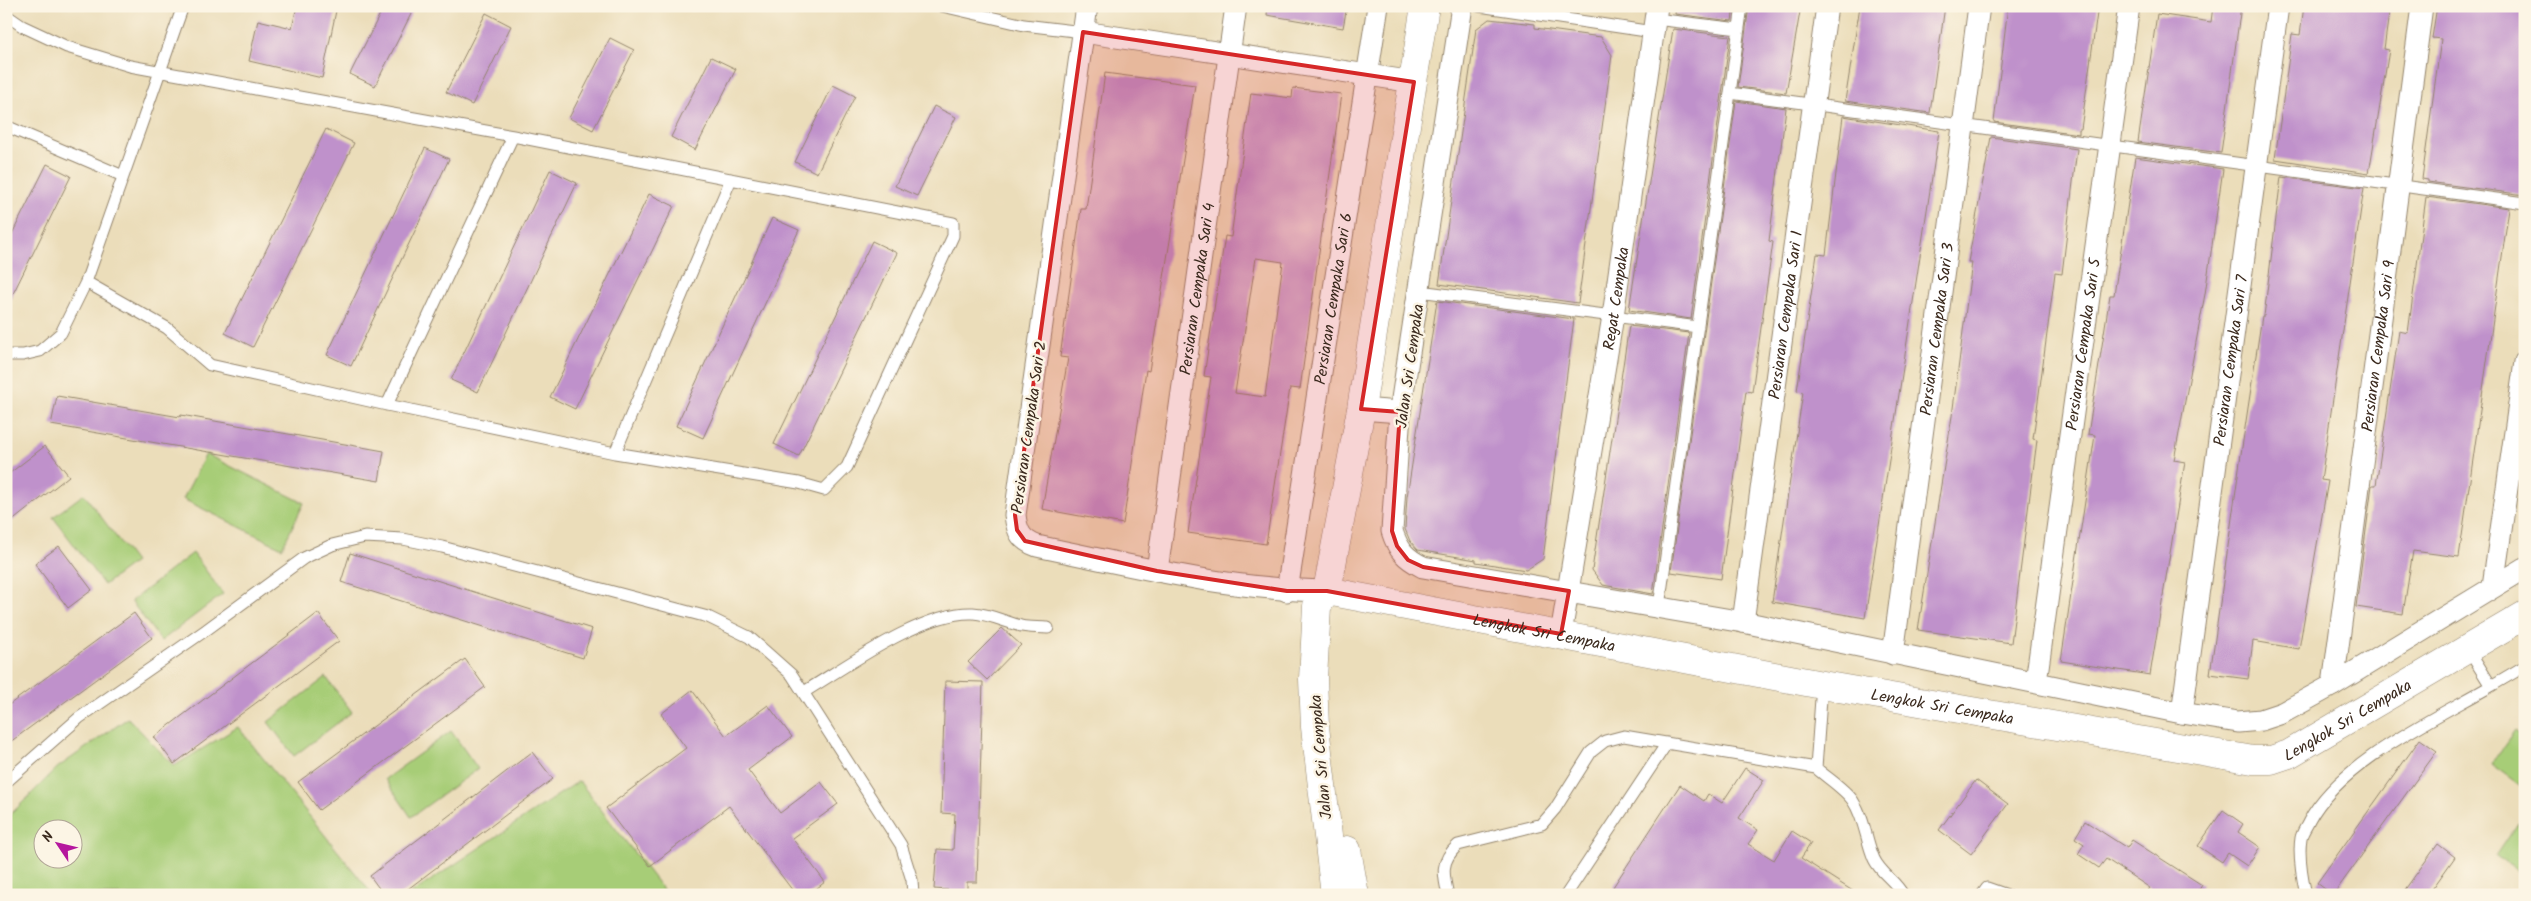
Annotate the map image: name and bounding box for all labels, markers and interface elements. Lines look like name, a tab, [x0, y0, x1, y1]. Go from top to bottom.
street label: Persiaran Cempaka Sari 4	[1174, 201, 1222, 377]
street label: Persiaran Cempaka Sari 6	[1308, 211, 1360, 387]
street label: Persiaran Cempaka Sari 1	[1763, 229, 1810, 401]
street label: Persiaran Cempaka Sari 3	[1914, 241, 1961, 417]
street label: Regat Cempaka	[1597, 245, 1637, 352]
street label: Persiaran Cempaka Sari 5	[2060, 255, 2108, 432]
street label: Persiaran Cempaka Sari 9	[2355, 259, 2403, 433]
street label: Persiaran Cempaka Sari 7	[2207, 273, 2255, 447]
street label: Jalan Sri Cempaka	[1389, 303, 1432, 430]
street label: Persiaran Cempaka Sari 2	[1005, 339, 1054, 515]
street label: Lengkok Sri Cempaka	[1470, 608, 1617, 659]
street label: Lengkok Sri Cempaka	[2281, 673, 2417, 769]
street label: Lengkok Sri Cempaka	[1869, 683, 2015, 732]
street label: Jalan Sri Cempaka	[1304, 693, 1339, 820]
north arrow	[32, 818, 82, 868]
text: N	[37, 827, 60, 847]

